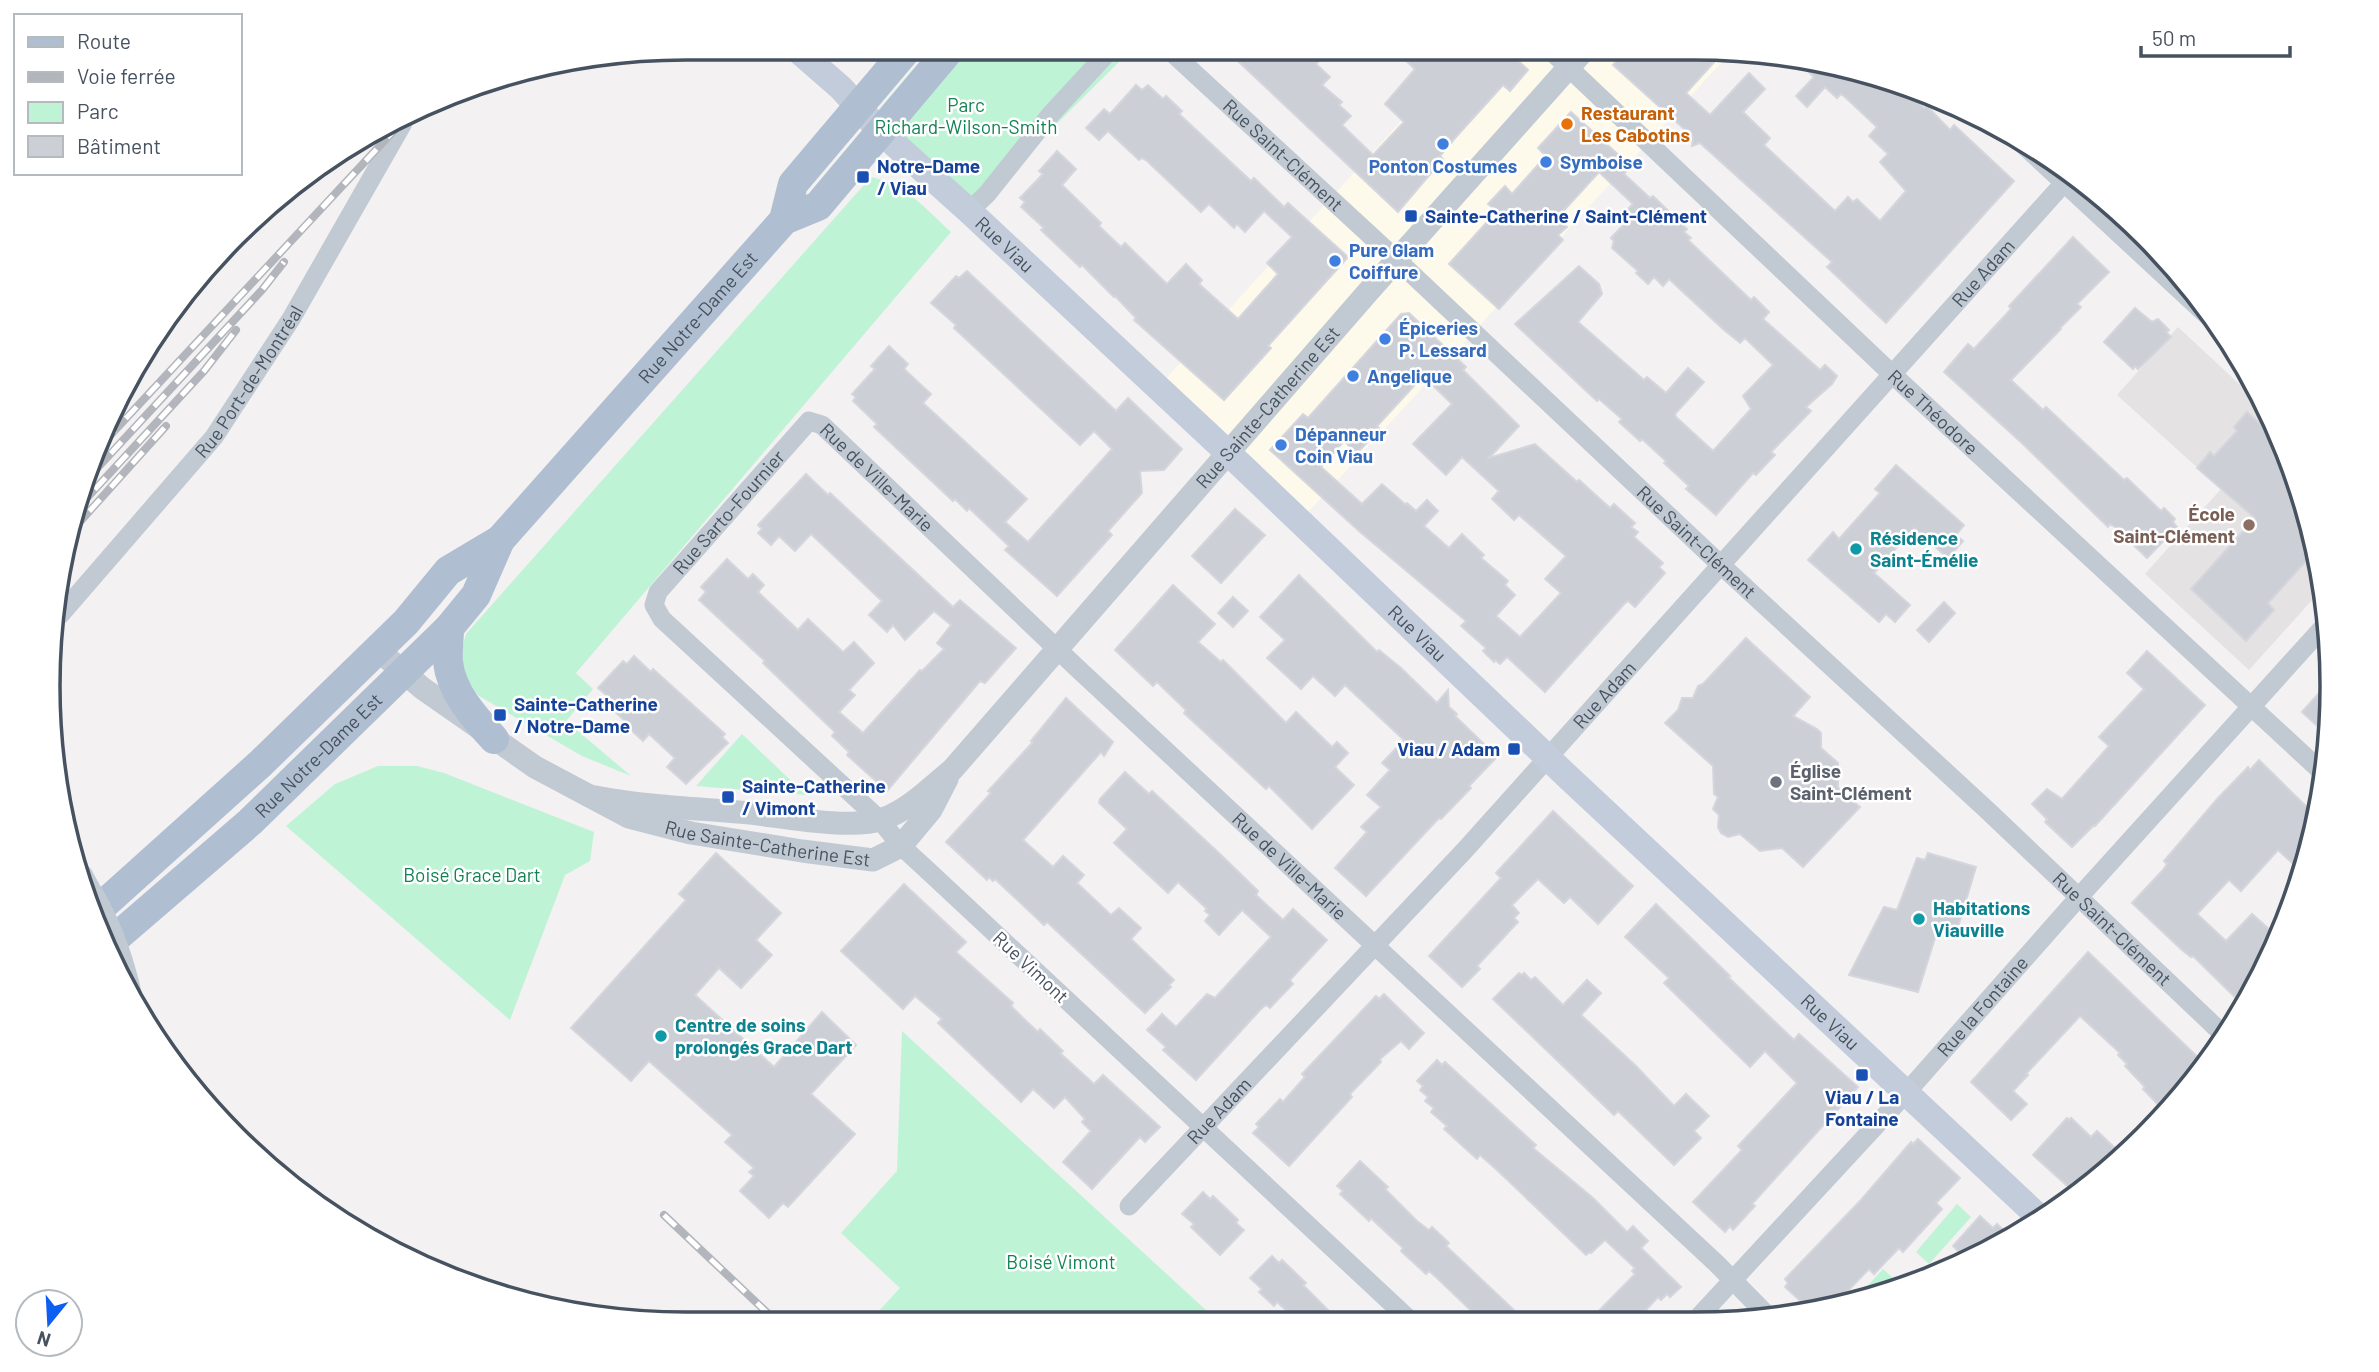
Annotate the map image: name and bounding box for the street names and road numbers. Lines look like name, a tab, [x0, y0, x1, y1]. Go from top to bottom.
street label: Rue Saint-Clément	[1219, 94, 1348, 216]
street label: Rue Viau	[971, 211, 1039, 277]
street label: Rue Adam	[1946, 234, 2019, 311]
street label: Rue Notre-Dame Est	[633, 246, 762, 388]
street label: Rue Port-de-Montréal	[189, 301, 307, 462]
street label: Rue Sainte-Catherine Est	[1191, 321, 1344, 493]
street label: Rue Théodore	[1883, 364, 1983, 459]
street label: Rue de Ville-Marie	[816, 418, 939, 536]
street label: Rue Sarto-Fournier	[667, 445, 789, 579]
street label: Rue Saint-Clément	[1632, 480, 1761, 603]
street label: Rue Viau	[1384, 600, 1452, 666]
street label: Rue Adam	[1568, 656, 1640, 733]
street label: Rue Notre-Dame Est	[250, 688, 387, 822]
street label: Rue de Ville-Marie	[1228, 807, 1352, 924]
street label: Rue Sainte-Catherine Est	[663, 815, 872, 871]
street label: Rue Saint-Clément	[2048, 867, 2177, 990]
street label: Rue Vimont	[989, 926, 1074, 1007]
street label: Rue la Fontaine	[1932, 951, 2032, 1061]
street label: Rue Viau	[1796, 989, 1865, 1054]
street label: Rue Adam	[1182, 1072, 1255, 1148]

